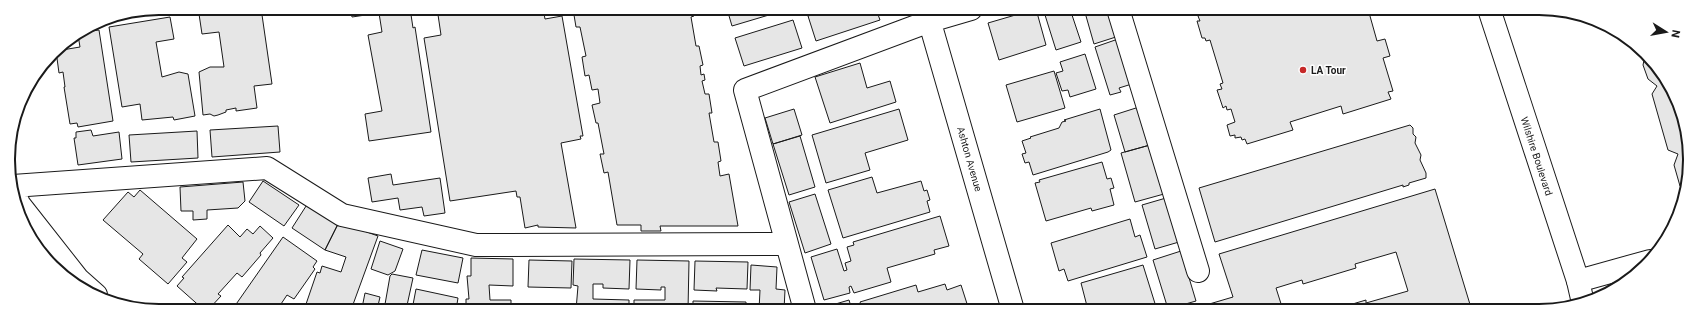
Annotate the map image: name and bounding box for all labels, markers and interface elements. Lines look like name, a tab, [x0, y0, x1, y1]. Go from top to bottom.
north arrow	[1646, 12, 1686, 52]
text: N	[1668, 29, 1682, 39]
marker: LA Tour	[1298, 65, 1308, 75]
place label: LA Tour	[1311, 65, 1346, 76]
street label: Wilshire Boulevard	[1519, 115, 1554, 197]
street label: Ashton Avenue	[955, 126, 984, 193]

